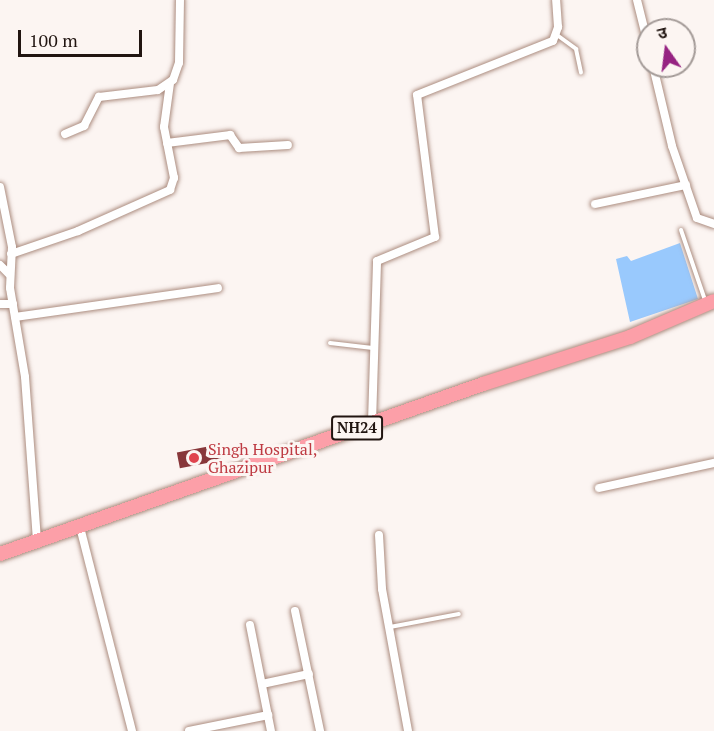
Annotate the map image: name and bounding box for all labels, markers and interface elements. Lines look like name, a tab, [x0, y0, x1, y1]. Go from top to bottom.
scale bar	[21, 18, 146, 56]
north arrow	[636, 18, 696, 78]
text: उ	[655, 21, 669, 44]
text: 100 m	[29, 28, 78, 52]
road number: NH24	[330, 416, 384, 440]
place label: Singh Hospital, Ghazipur	[208, 439, 317, 477]
marker: Singh Hospital, Ghazipur	[185, 449, 203, 467]

